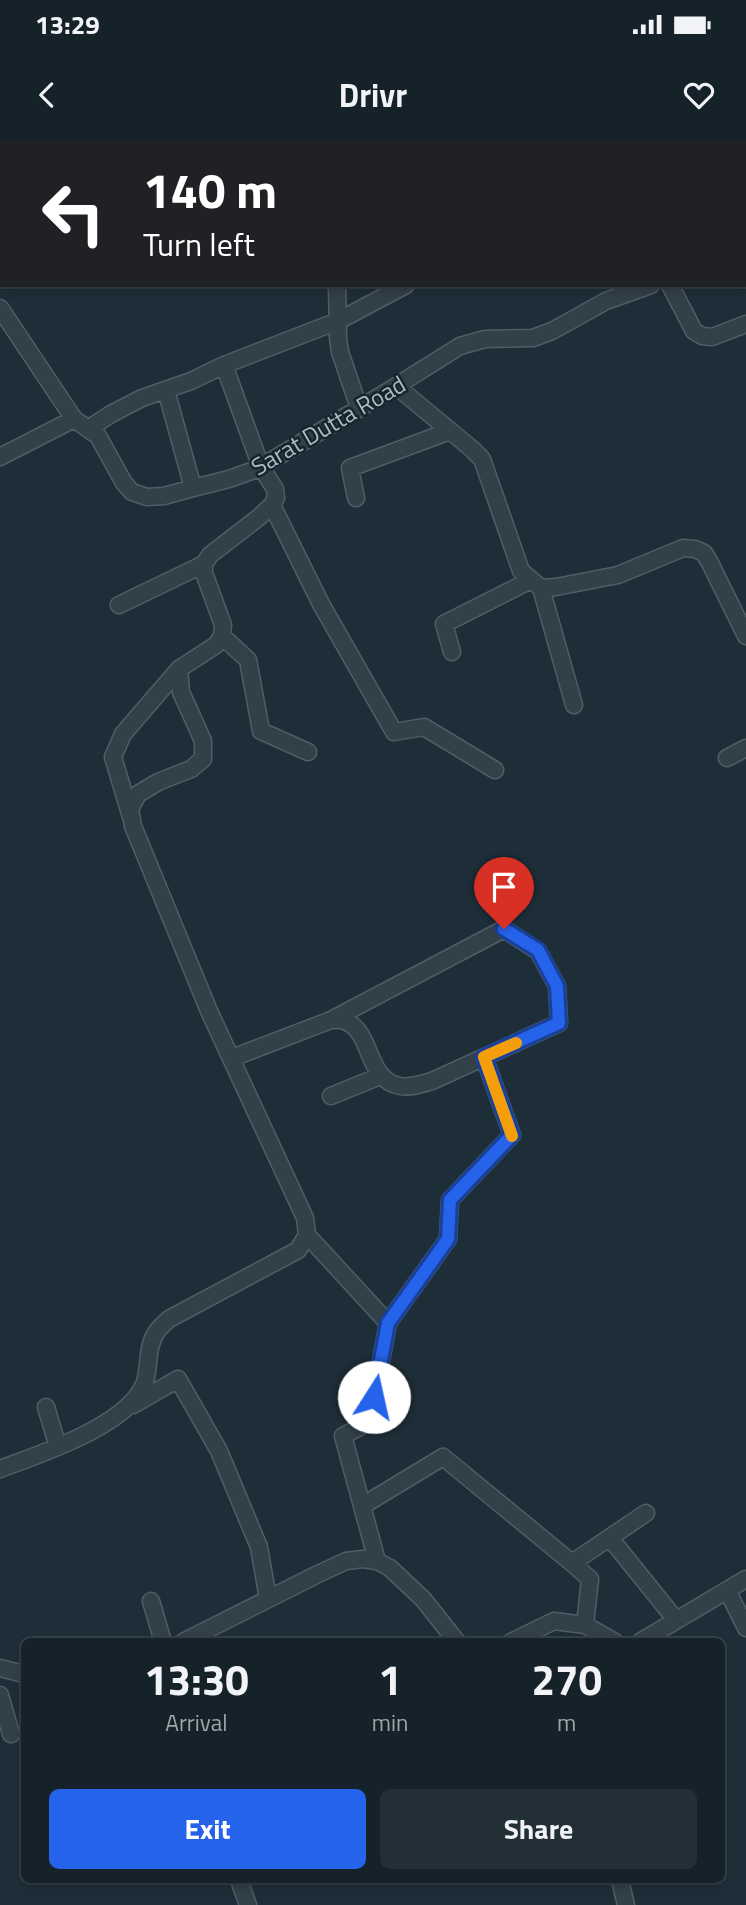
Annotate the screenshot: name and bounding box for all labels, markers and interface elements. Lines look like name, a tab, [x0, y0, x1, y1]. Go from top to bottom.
text: 13:29	[35, 5, 100, 44]
text: Drivr	[339, 71, 407, 119]
icon: back	[28, 76, 66, 114]
icon: heart	[680, 76, 718, 114]
text: 140 m	[143, 152, 277, 227]
icon: left	[28, 168, 119, 259]
text: Turn left	[143, 220, 255, 268]
street label: Sarat Dutta Road	[244, 366, 412, 484]
pin	[474, 857, 534, 929]
icon: arrive	[485, 868, 523, 906]
position arrow	[337, 1360, 411, 1434]
text: 13:30	[144, 1647, 249, 1711]
text: 1	[378, 1647, 402, 1711]
text: 270	[531, 1647, 602, 1711]
text: Arrival	[165, 1705, 228, 1740]
text: min	[372, 1705, 408, 1740]
text: m	[557, 1705, 576, 1740]
button: Exit	[49, 1789, 366, 1869]
button: Share	[380, 1789, 697, 1869]

